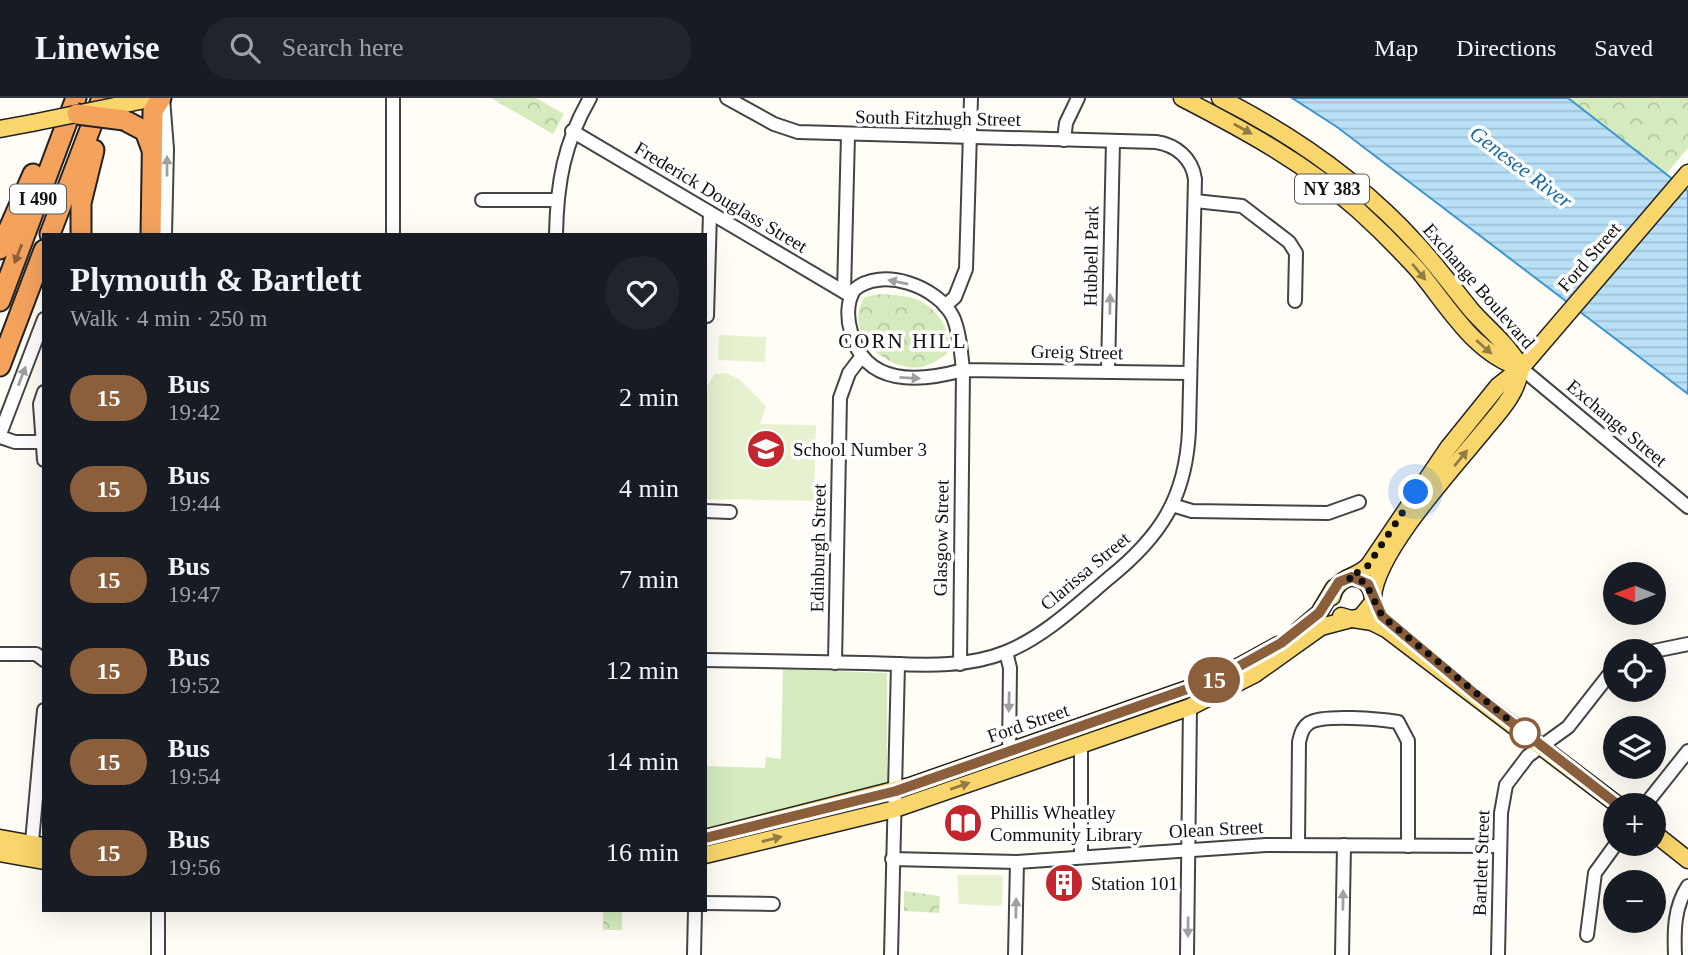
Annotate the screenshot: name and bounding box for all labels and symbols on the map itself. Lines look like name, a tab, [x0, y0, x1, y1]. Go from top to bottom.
street label: South Fitzhugh Street	[855, 106, 1022, 130]
water label: Genesee River	[1465, 121, 1578, 214]
one-way arrow	[1233, 123, 1252, 135]
street label: Frederick Douglass Street	[631, 137, 812, 257]
one-way arrow	[161, 155, 172, 177]
road number: NY 383	[1295, 174, 1369, 204]
road number: I 490	[10, 184, 66, 214]
street label: Hubbell Park	[1080, 205, 1102, 307]
street label: Ford Street	[1553, 218, 1625, 296]
street label: Exchange Boulevard	[1419, 219, 1539, 353]
one-way arrow	[12, 243, 23, 264]
one-way arrow	[1411, 263, 1426, 280]
one-way arrow	[887, 276, 909, 287]
one-way arrow	[1104, 293, 1115, 315]
district label: CORN HILL	[838, 329, 968, 353]
one-way arrow	[1475, 339, 1493, 355]
street label: Greig Street	[1031, 341, 1124, 363]
one-way arrow	[17, 366, 28, 387]
one-way arrow	[899, 373, 921, 384]
street label: Exchange Street	[1563, 375, 1672, 471]
school or university icon: School Number 3	[745, 428, 787, 470]
place label: School Number 3	[793, 439, 927, 460]
one-way arrow	[1454, 450, 1469, 468]
your location	[1398, 474, 1433, 509]
street label: Glasgow Street	[929, 479, 953, 596]
street label: Edinburgh Street	[806, 483, 830, 613]
street label: Clarissa Street	[1036, 527, 1135, 614]
north arrow	[1603, 562, 1666, 625]
line badge: 15	[1182, 657, 1246, 703]
one-way arrow	[1003, 691, 1015, 713]
street label: Ford Street	[984, 699, 1072, 747]
unlabelled marker	[1510, 718, 1540, 748]
one-way arrow	[950, 780, 971, 791]
library icon: Phillis Wheatley Community Library	[942, 802, 984, 844]
place label: Phillis Wheatley Community Library	[990, 802, 1143, 845]
street label: Bartlett Street	[1469, 809, 1493, 916]
street label: Olean Street	[1168, 816, 1264, 842]
one-way arrow	[761, 833, 783, 844]
building icon: Station 101	[1043, 862, 1085, 904]
place label: Station 101	[1091, 873, 1178, 894]
one-way arrow	[1337, 889, 1349, 911]
one-way arrow	[1010, 897, 1022, 919]
one-way arrow	[1182, 916, 1194, 938]

